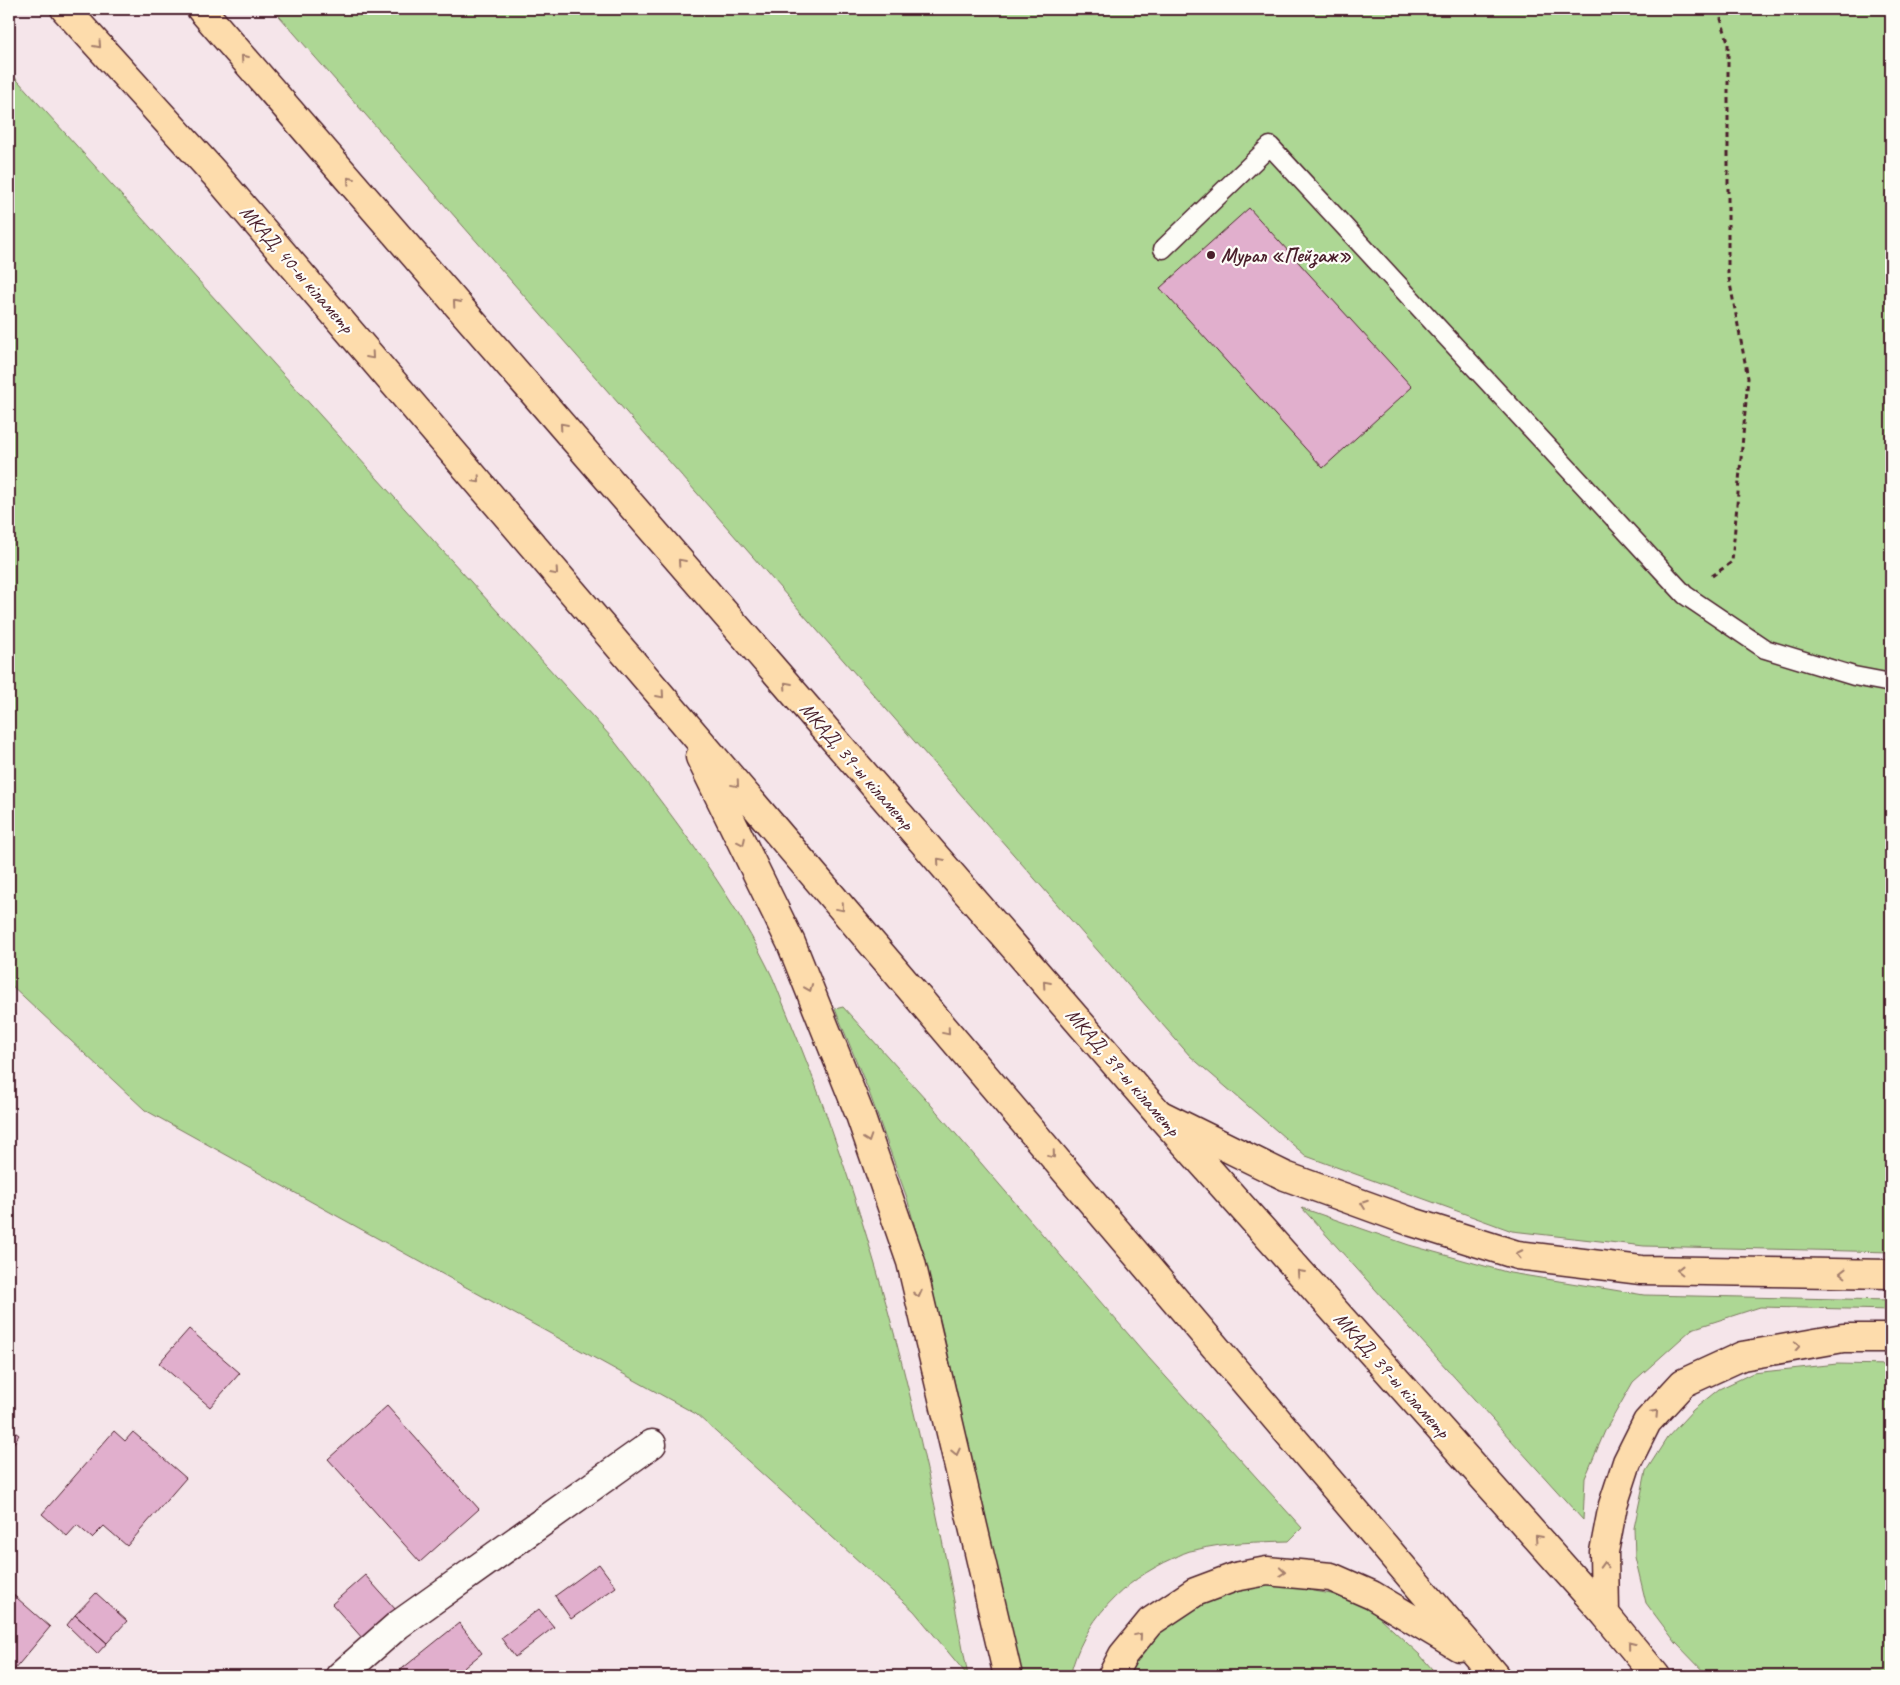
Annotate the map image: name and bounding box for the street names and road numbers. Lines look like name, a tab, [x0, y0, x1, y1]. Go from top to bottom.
street label: МКАД, 40-ы кіламетр	[234, 200, 360, 339]
street label: МКАД, 39-ы кіламетр	[794, 697, 920, 836]
street label: МКАД, 39-ы кіламетр	[1060, 1003, 1186, 1142]
street label: МКАД, 39-ы кіламетр	[1329, 1306, 1456, 1445]

